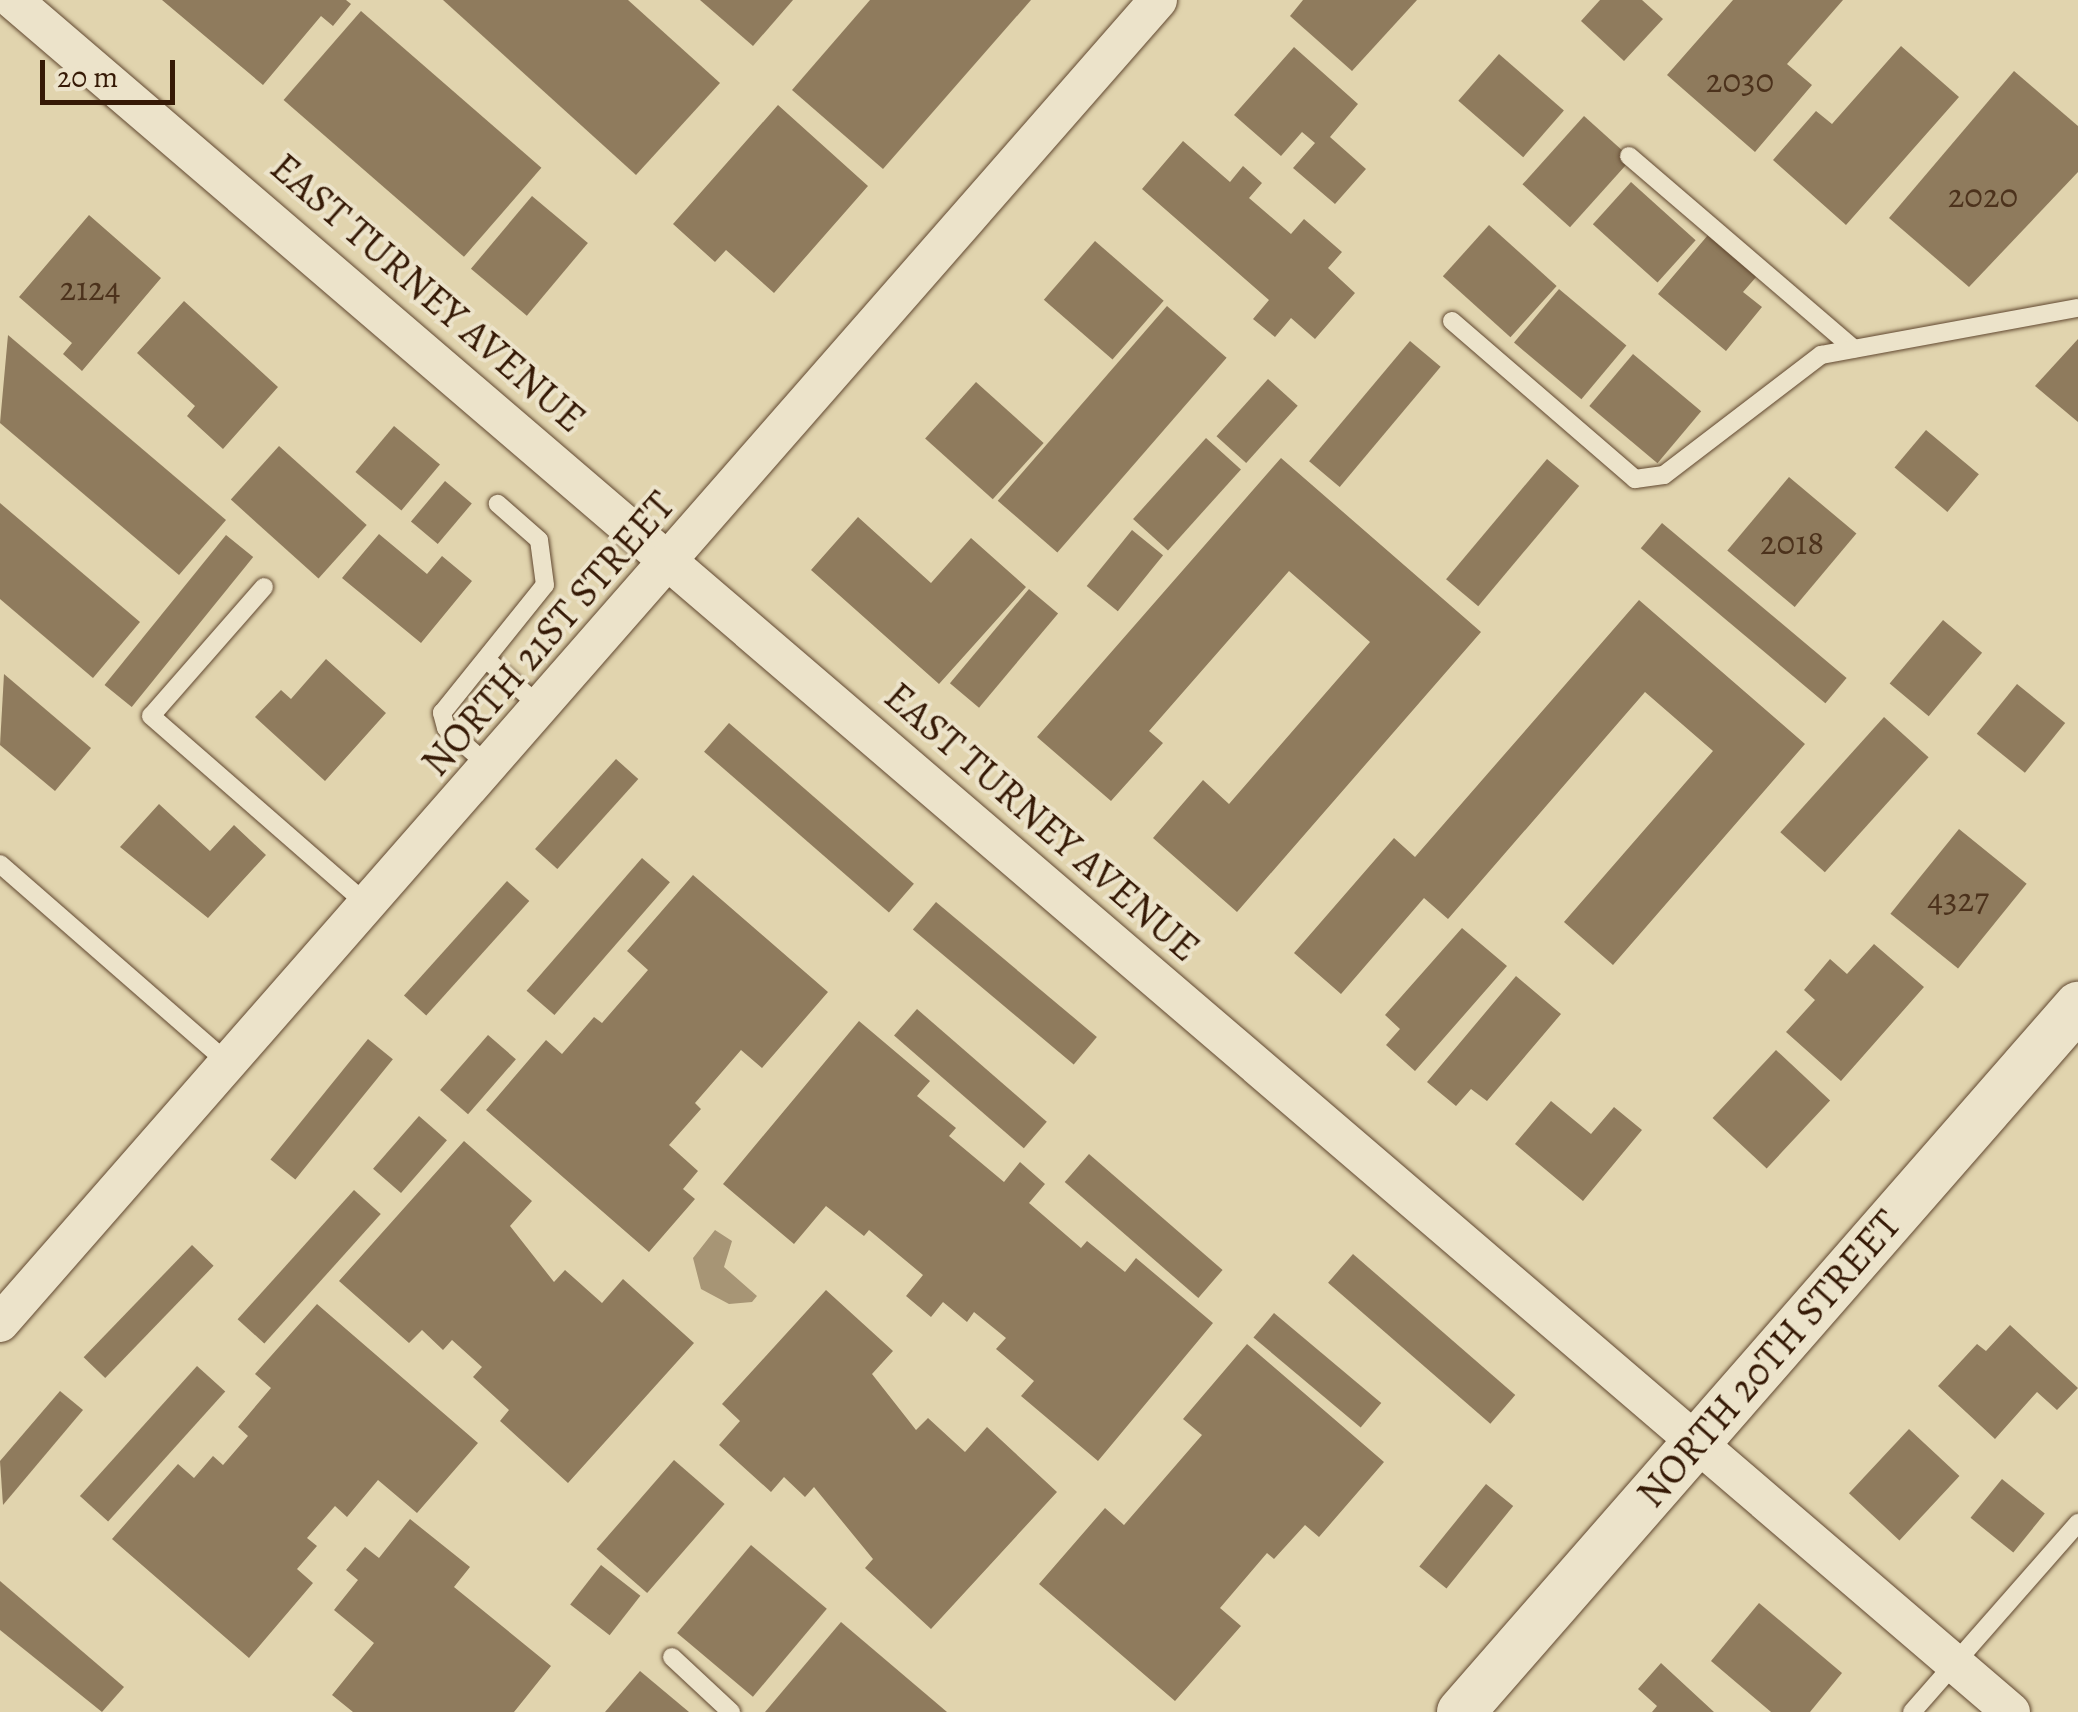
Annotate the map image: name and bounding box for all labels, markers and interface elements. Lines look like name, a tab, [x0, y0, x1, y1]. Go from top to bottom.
scale bar	[45, 40, 180, 102]
text: 20 m	[57, 57, 118, 97]
house number: 2030	[1706, 59, 1774, 101]
street label: EAST TURNEY AVENUE	[261, 143, 595, 443]
house number: 2020	[1948, 174, 2018, 216]
house number: 2124	[59, 267, 121, 309]
street label: NORTH 21ST STREET	[411, 482, 685, 786]
house number: 2018	[1760, 521, 1824, 563]
street label: EAST TURNEY AVENUE	[875, 672, 1209, 972]
house number: 4327	[1927, 878, 1989, 920]
street label: NORTH 20TH STREET	[1627, 1201, 1911, 1517]

